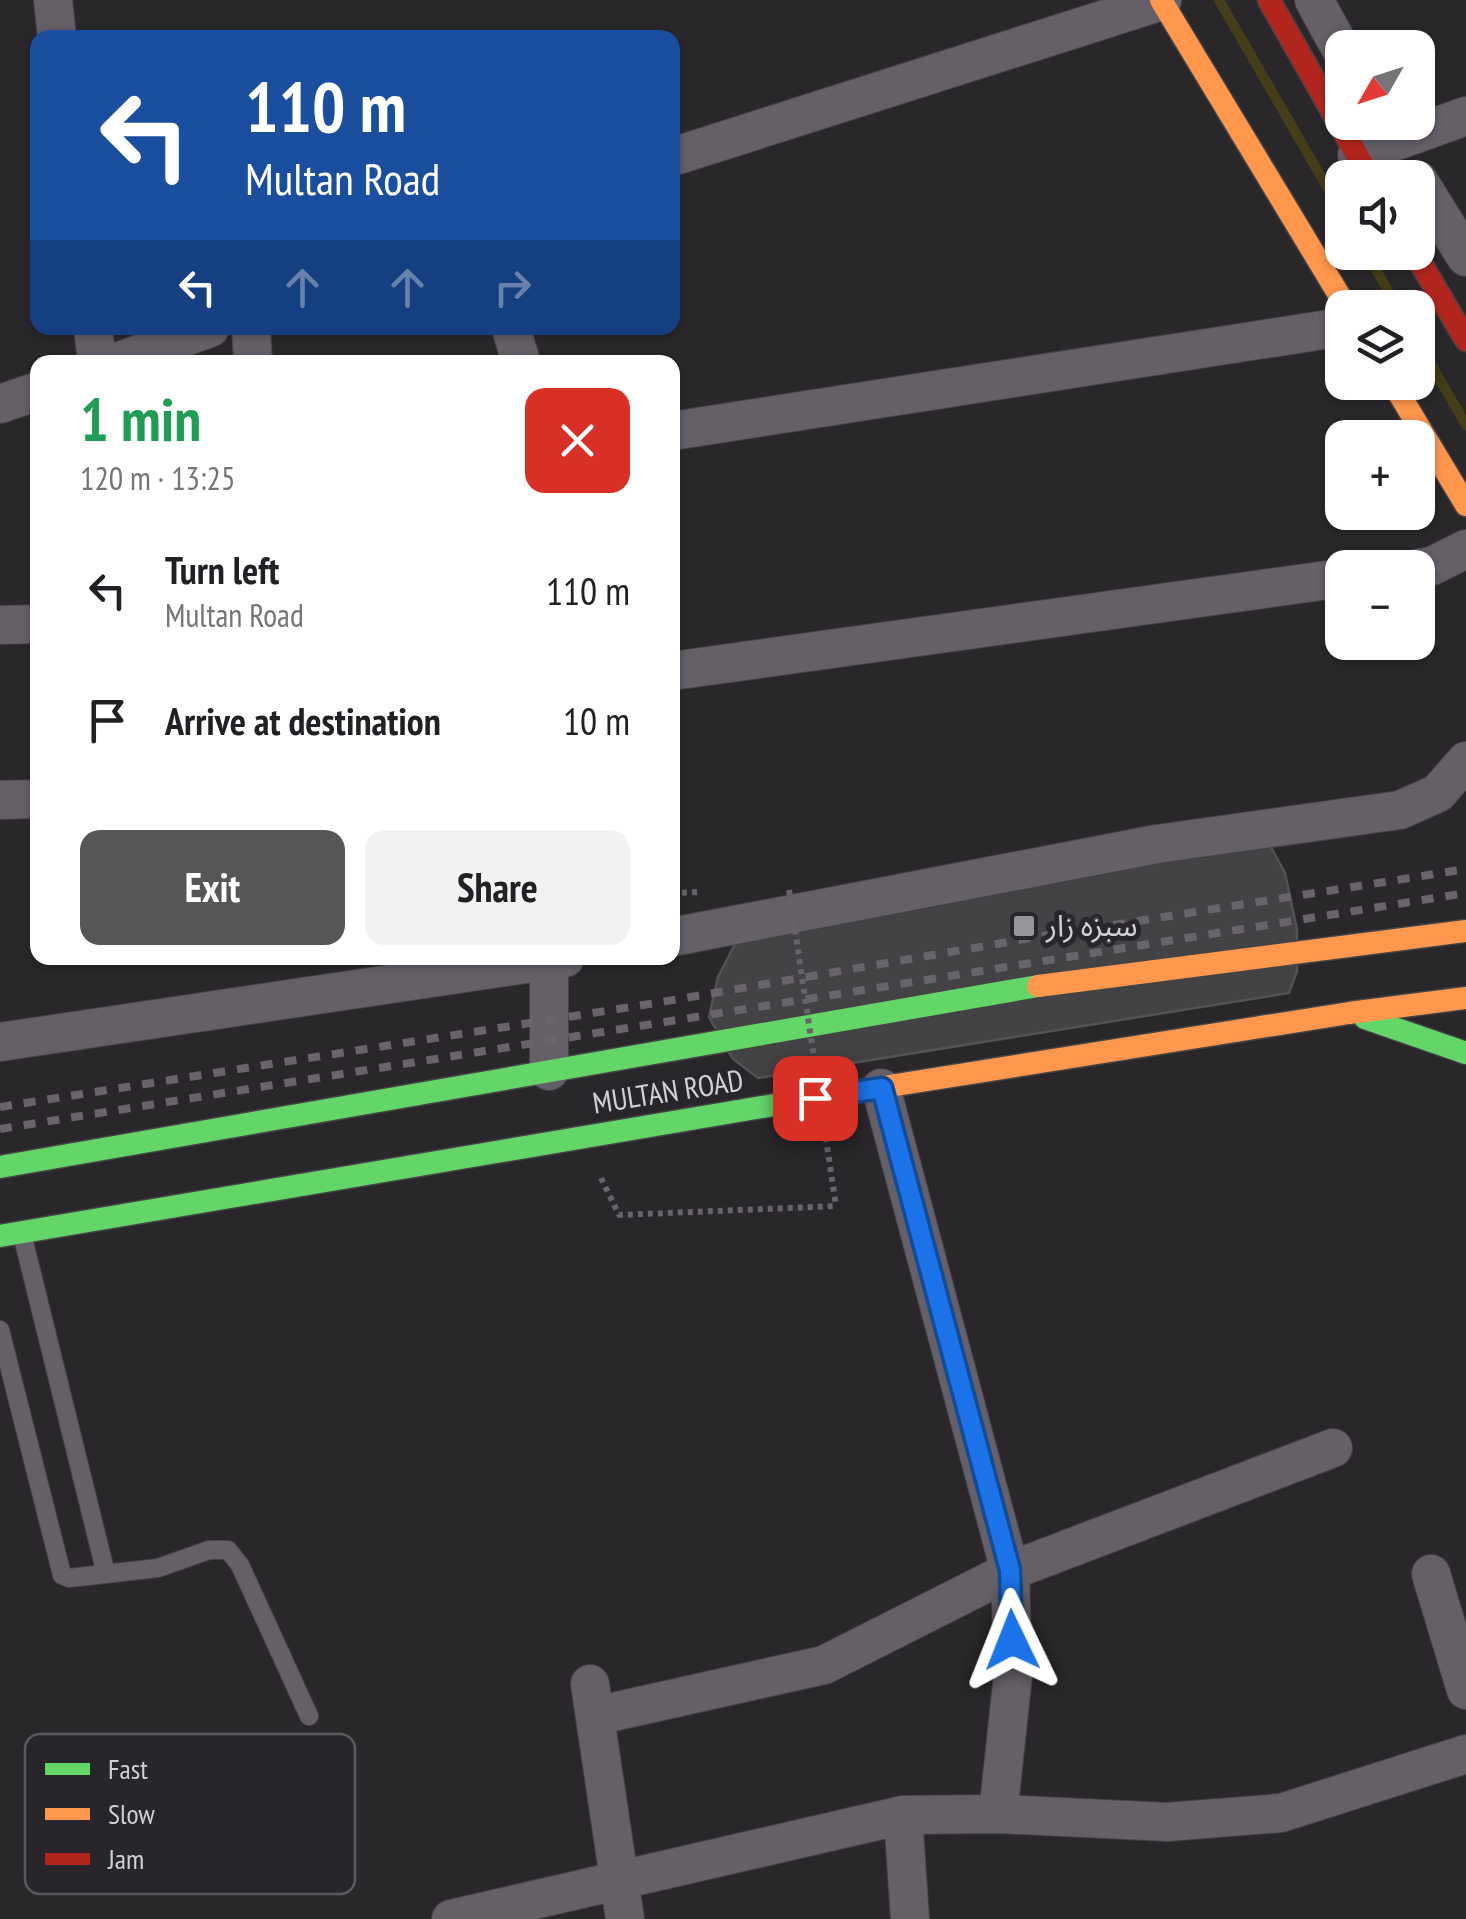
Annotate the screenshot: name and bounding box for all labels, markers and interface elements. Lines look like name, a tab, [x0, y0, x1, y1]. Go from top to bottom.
north arrow	[1325, 30, 1435, 140]
map controls	[1325, 30, 1435, 660]
text: 110 m	[245, 61, 406, 151]
icon: left	[80, 70, 210, 200]
text: Multan Road	[245, 149, 440, 207]
button: sound	[1325, 160, 1435, 270]
icon: left	[170, 260, 225, 315]
icon: ahead	[275, 260, 330, 315]
icon: ahead	[380, 260, 435, 315]
icon: right	[485, 260, 540, 315]
button: layers	[1325, 290, 1435, 400]
text: 1 min	[80, 380, 201, 458]
button: close	[525, 388, 630, 493]
button: +	[1325, 420, 1435, 530]
text: 120 m · 13:25	[80, 457, 235, 499]
text: Turn left	[165, 545, 279, 594]
button: −	[1325, 550, 1435, 660]
icon: left	[80, 563, 135, 618]
text: 110 m	[546, 566, 630, 615]
text: Multan Road	[165, 594, 304, 636]
icon: arrive	[80, 693, 135, 748]
text: Arrive at destination	[165, 696, 441, 745]
text: 10 m	[563, 696, 630, 745]
button: Exit	[80, 830, 345, 945]
button: Share	[365, 830, 630, 945]
place label: سبزہ زار	[1045, 905, 1137, 944]
marker: سبزہ زار	[1011, 913, 1037, 939]
pin	[773, 1056, 858, 1141]
street label: MULTAN ROAD	[590, 1059, 746, 1122]
icon: arrive	[788, 1071, 843, 1126]
position arrow	[960, 1588, 1064, 1692]
legend	[25, 1734, 355, 1894]
text: Fast	[108, 1750, 148, 1787]
text: Slow	[108, 1795, 155, 1832]
text: Jam	[107, 1840, 144, 1877]

